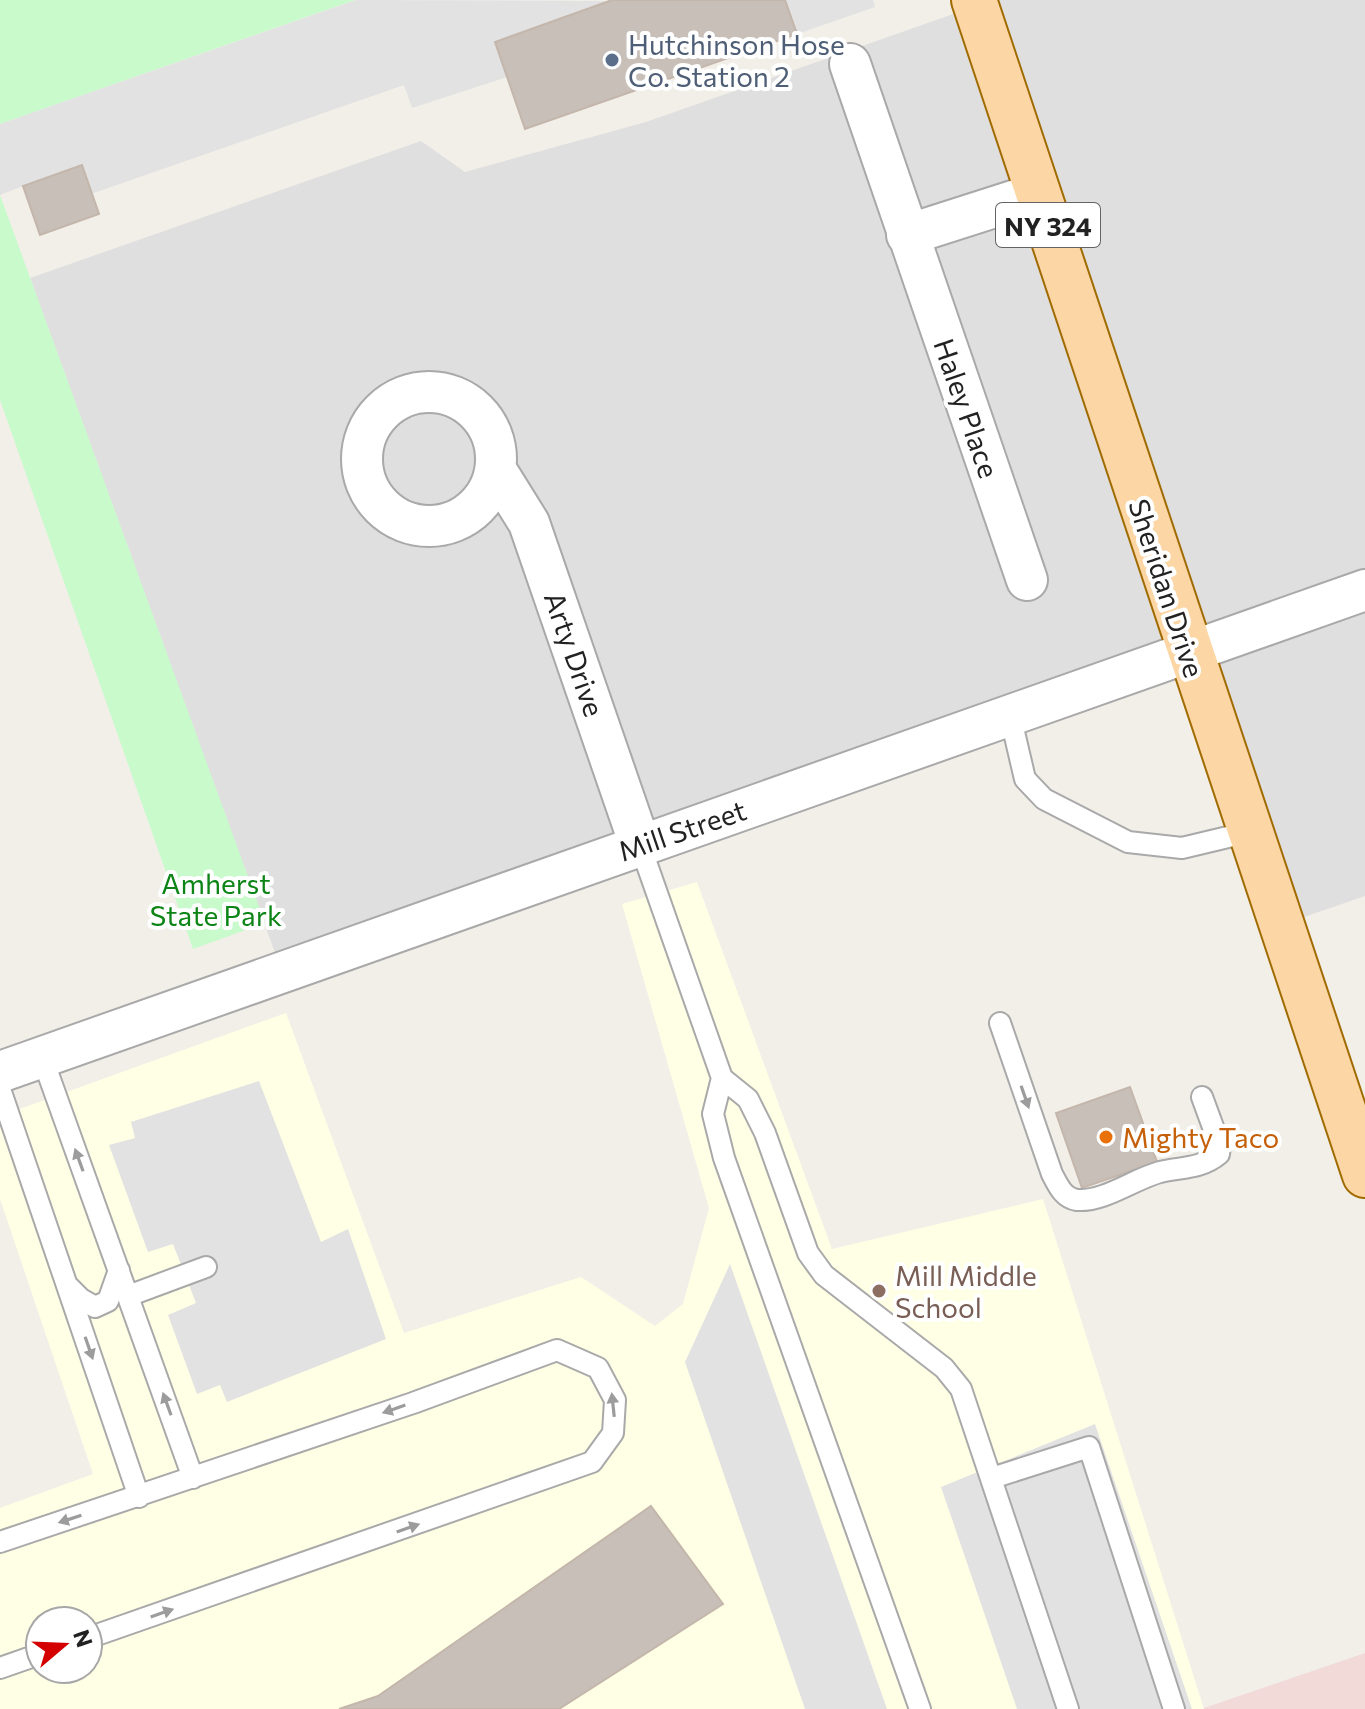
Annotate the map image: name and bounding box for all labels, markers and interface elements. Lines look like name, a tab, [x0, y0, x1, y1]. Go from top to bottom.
place label: Hutchinson Hose Co. Station 2	[628, 27, 845, 93]
marker: Hutchinson Hose Co. Station 2	[603, 51, 621, 69]
road number: NY 324	[996, 203, 1100, 247]
street label: Haley Place	[927, 334, 1007, 482]
street label: Sheridan Drive	[1122, 495, 1212, 681]
street label: Arty Drive	[538, 587, 612, 721]
street label: Mill Street	[614, 792, 750, 868]
park label: Amherst State Park	[150, 866, 282, 932]
one-way arrow	[1020, 1085, 1032, 1109]
place label: Mighty Taco	[1122, 1120, 1279, 1154]
marker: Mighty Taco	[1097, 1128, 1115, 1146]
one-way arrow	[72, 1148, 85, 1172]
place label: Mill Middle School	[895, 1258, 1037, 1324]
marker: Mill Middle School	[870, 1282, 888, 1300]
one-way arrow	[83, 1336, 95, 1360]
one-way arrow	[160, 1392, 173, 1416]
one-way arrow	[606, 1393, 619, 1418]
one-way arrow	[382, 1404, 406, 1416]
one-way arrow	[57, 1514, 81, 1526]
one-way arrow	[396, 1521, 420, 1534]
north arrow	[24, 1605, 104, 1685]
one-way arrow	[150, 1606, 174, 1618]
text: N	[68, 1626, 99, 1651]

